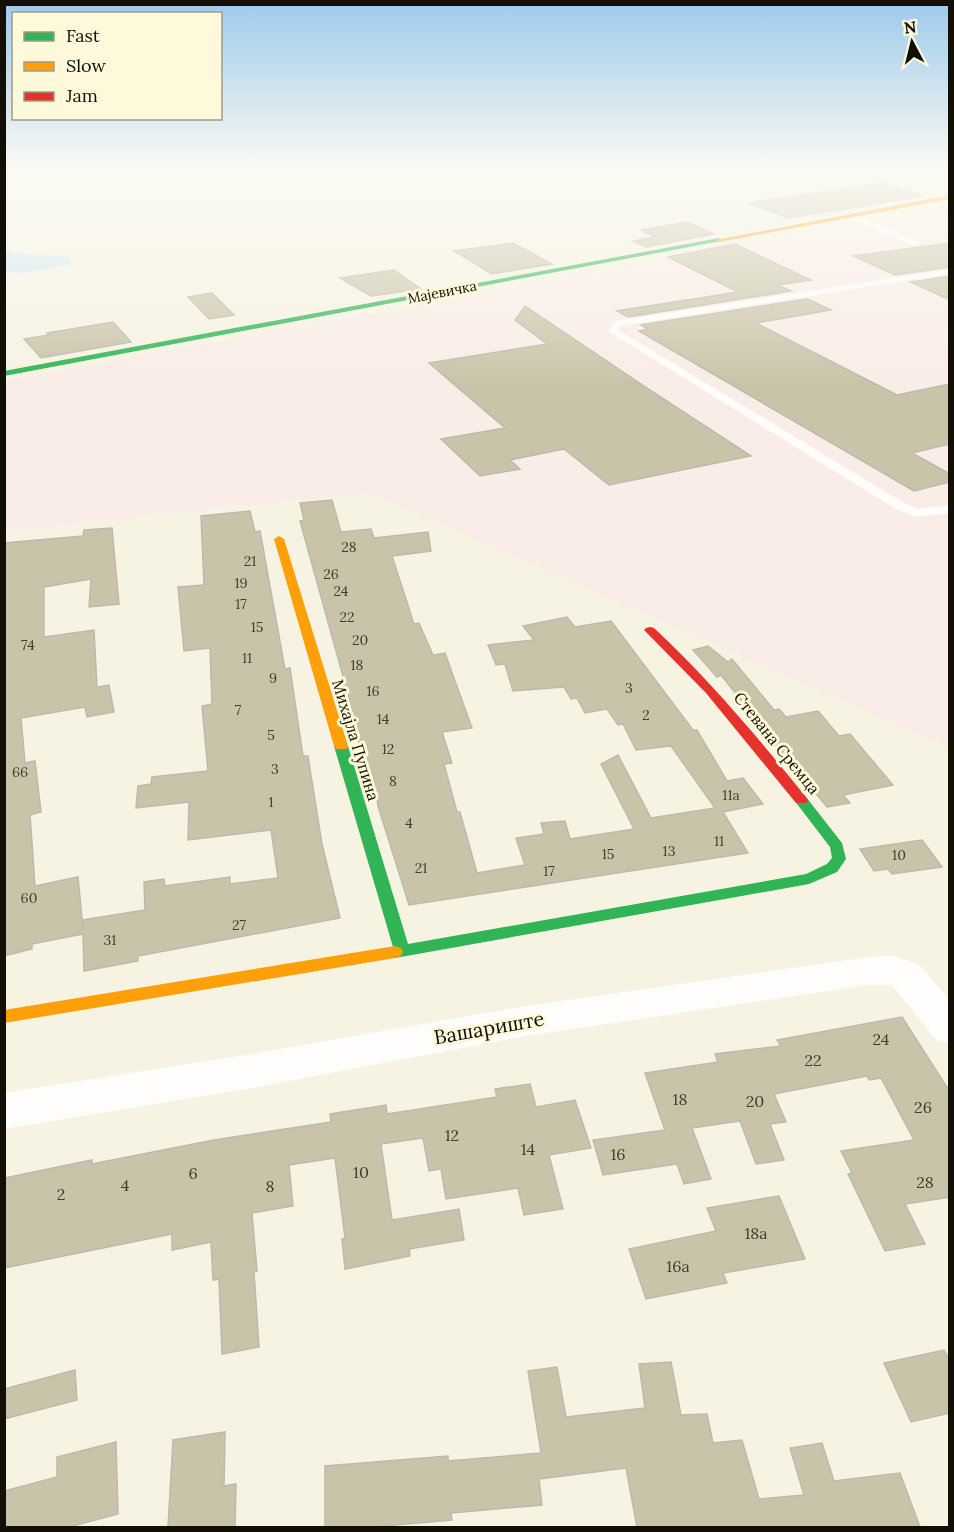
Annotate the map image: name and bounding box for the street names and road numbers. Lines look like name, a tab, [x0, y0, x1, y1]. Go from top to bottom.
street label: Мајевичка	[406, 276, 478, 308]
street label: Михајла Пупина	[328, 677, 384, 803]
street label: Стевана Сремца	[730, 688, 824, 798]
street label: Вашариште	[432, 1005, 546, 1049]

